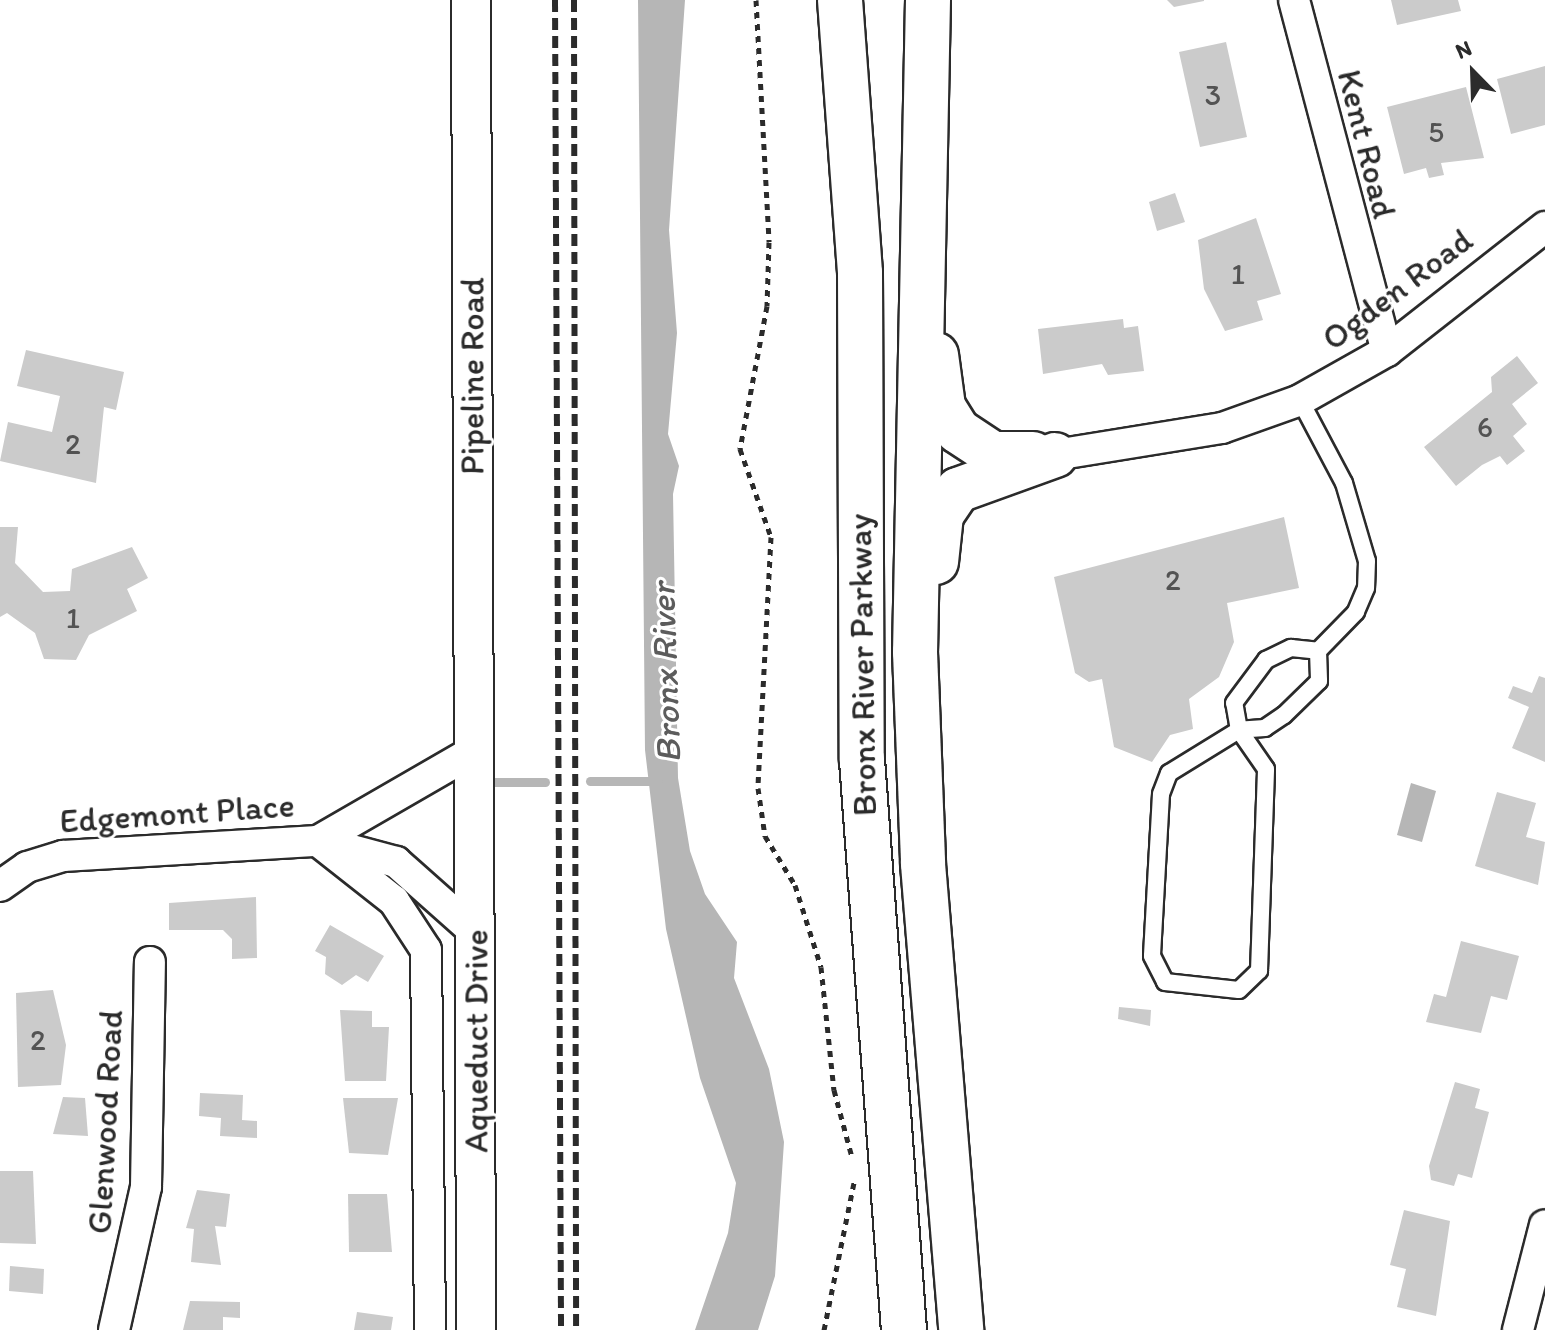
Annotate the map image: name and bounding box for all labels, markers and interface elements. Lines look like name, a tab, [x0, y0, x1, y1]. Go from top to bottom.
north arrow	[1433, 32, 1513, 112]
text: N	[1451, 34, 1476, 65]
street label: Kent Road	[1329, 66, 1405, 222]
house number: 3	[1205, 77, 1221, 113]
house number: 5	[1428, 114, 1444, 150]
street label: Ogden Road	[1314, 220, 1480, 358]
house number: 1	[1231, 256, 1245, 292]
street label: Pipeline Road	[452, 278, 492, 474]
house number: 6	[1477, 409, 1493, 445]
house number: 2	[65, 426, 81, 462]
street label: Bronx River Parkway	[839, 515, 885, 815]
house number: 2	[1165, 562, 1181, 598]
water label: Bronx River	[640, 583, 690, 763]
house number: 1	[66, 600, 80, 636]
street label: Edgemont Place	[58, 784, 296, 842]
street label: Aqueduct Drive	[456, 929, 496, 1153]
street label: Glenwood Road	[79, 1009, 131, 1235]
house number: 2	[30, 1022, 46, 1058]

